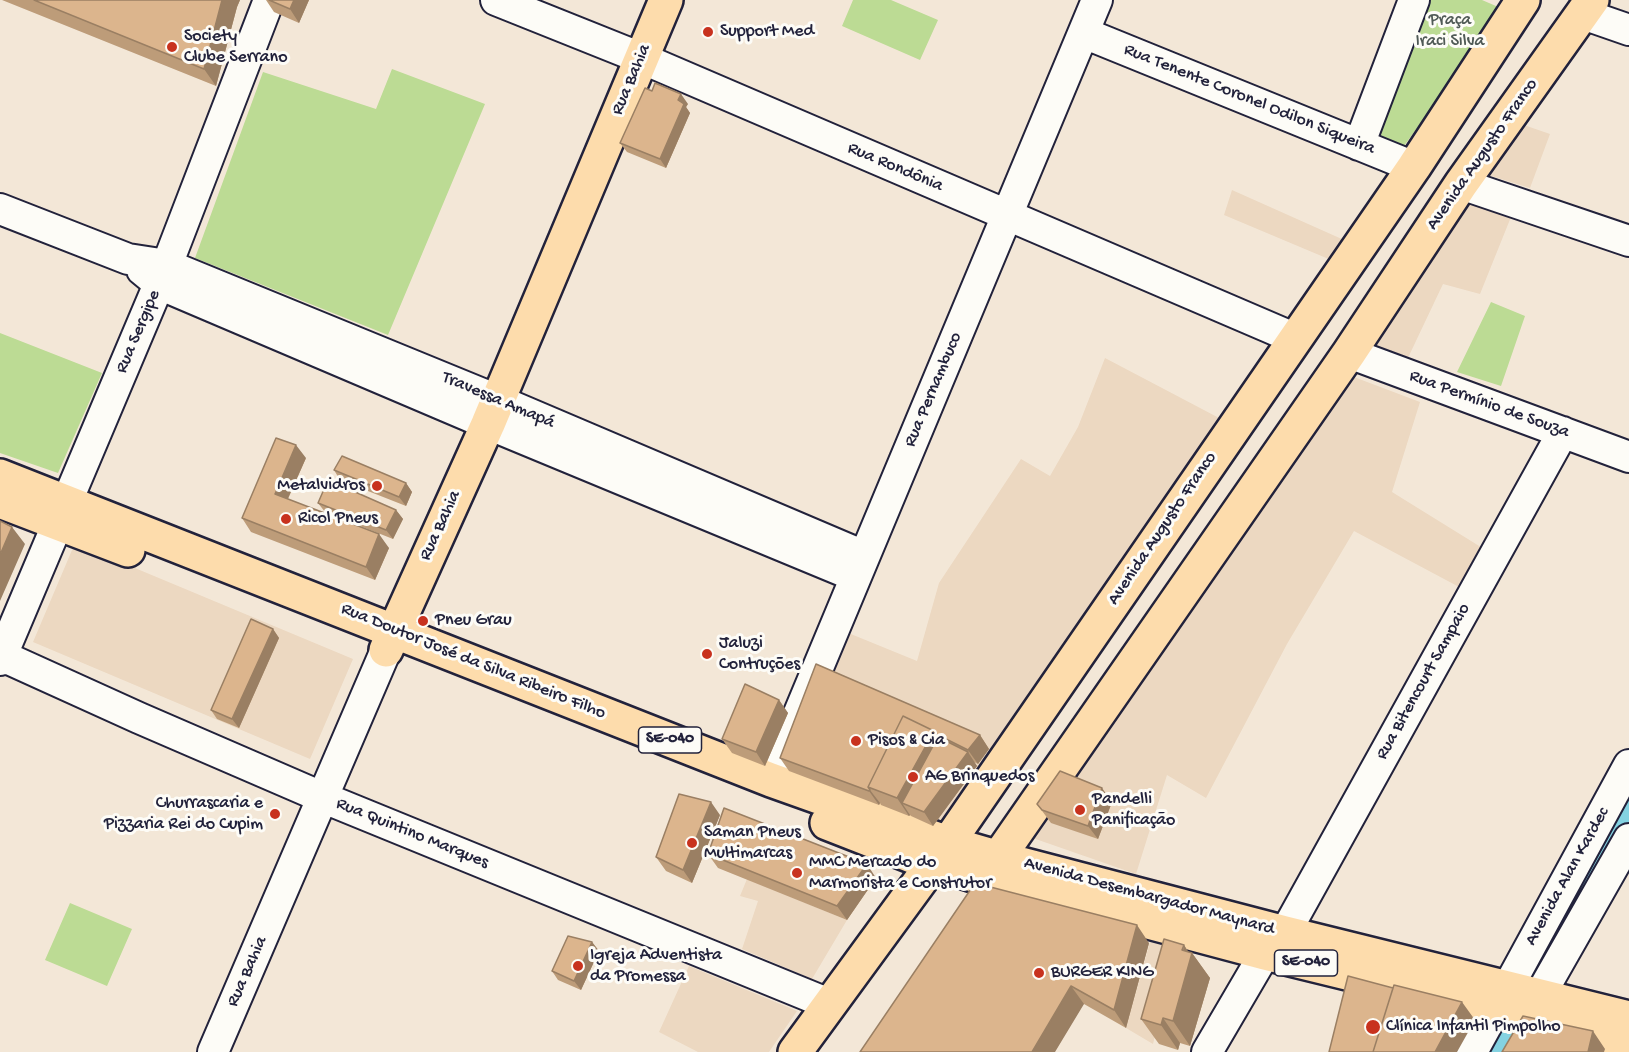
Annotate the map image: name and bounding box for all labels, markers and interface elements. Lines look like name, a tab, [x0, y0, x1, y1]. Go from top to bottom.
park label: Praça Iraci Silva	[1415, 10, 1485, 52]
place label: Support Med	[720, 21, 814, 43]
marker: Support Med	[701, 25, 715, 39]
place label: Society Clube Serrano	[184, 26, 287, 68]
marker: Society Clube Serrano	[165, 40, 179, 54]
street label: Rua Tenente Coronel Odilon Siqueira	[1120, 40, 1378, 160]
street label: Rua Bahia	[607, 41, 657, 119]
street label: Avenida Augusto Franco	[1423, 75, 1543, 235]
street label: Rua Rondônia	[844, 138, 946, 198]
street label: Rua Sergipe	[112, 287, 166, 377]
street label: Rua Pernambuco	[900, 329, 968, 451]
street label: Rua Permínio de Souza	[1406, 366, 1572, 444]
street label: Travessa Amapá	[438, 368, 558, 434]
street label: Avenida Augusto Franco	[1104, 448, 1222, 610]
place label: Metalvidros	[277, 475, 365, 497]
marker: Metalvidros	[370, 479, 384, 493]
street label: Rua Bahia	[415, 487, 467, 565]
place label: Ricol Pneus	[298, 508, 378, 530]
marker: Ricol Pneus	[279, 512, 293, 526]
street label: Rua Doutor José da Silva Ribeiro Filho	[338, 599, 608, 725]
street label: Rua Bitencourt Sampaio	[1372, 600, 1476, 764]
place label: Pneu Grau	[435, 610, 512, 632]
marker: Pneu Grau	[416, 614, 430, 628]
place label: Jaluzi Contruções	[719, 633, 800, 676]
marker: Jaluzi Contruções	[700, 647, 714, 661]
road number: SE-040	[638, 727, 702, 753]
place label: Pisos & Cia	[868, 730, 945, 752]
marker: Pisos & Cia	[849, 734, 863, 748]
place label: AG Brinquedos	[925, 766, 1034, 788]
marker: AG Brinquedos	[906, 770, 920, 784]
place label: Pandelli Panificação	[1092, 789, 1175, 832]
place label: Churrascaria e Pizzaria Rei do Cupim	[104, 793, 263, 836]
street label: Rua Quintino Marques	[333, 794, 491, 874]
marker: Pandelli Panificação	[1073, 803, 1087, 817]
street label: Avenida Alan Kardec	[1521, 804, 1615, 950]
marker: Churrascaria e Pizzaria Rei do Cupim	[268, 807, 282, 821]
place label: Saman Pneus Multimarcas	[704, 822, 801, 864]
marker: Saman Pneus Multimarcas	[685, 836, 699, 850]
place label: MMC Mercado do Marmorista e Construtor	[809, 852, 992, 894]
street label: Avenida Desembargador Maynard	[1021, 853, 1277, 941]
marker: MMC Mercado do Marmorista e Construtor	[790, 866, 804, 880]
street label: Rua Bahia	[223, 933, 273, 1011]
place label: Igreja Adventista da Promessa	[590, 945, 722, 988]
road number: SE-040	[1274, 950, 1338, 976]
marker: Igreja Adventista da Promessa	[571, 959, 585, 973]
place label: BURGER KING	[1051, 962, 1154, 984]
marker: BURGER KING	[1032, 966, 1046, 980]
place label: Clínica Infantil Pimpolho	[1386, 1016, 1561, 1038]
marker: Clínica Infantil Pimpolho	[1364, 1018, 1382, 1036]

